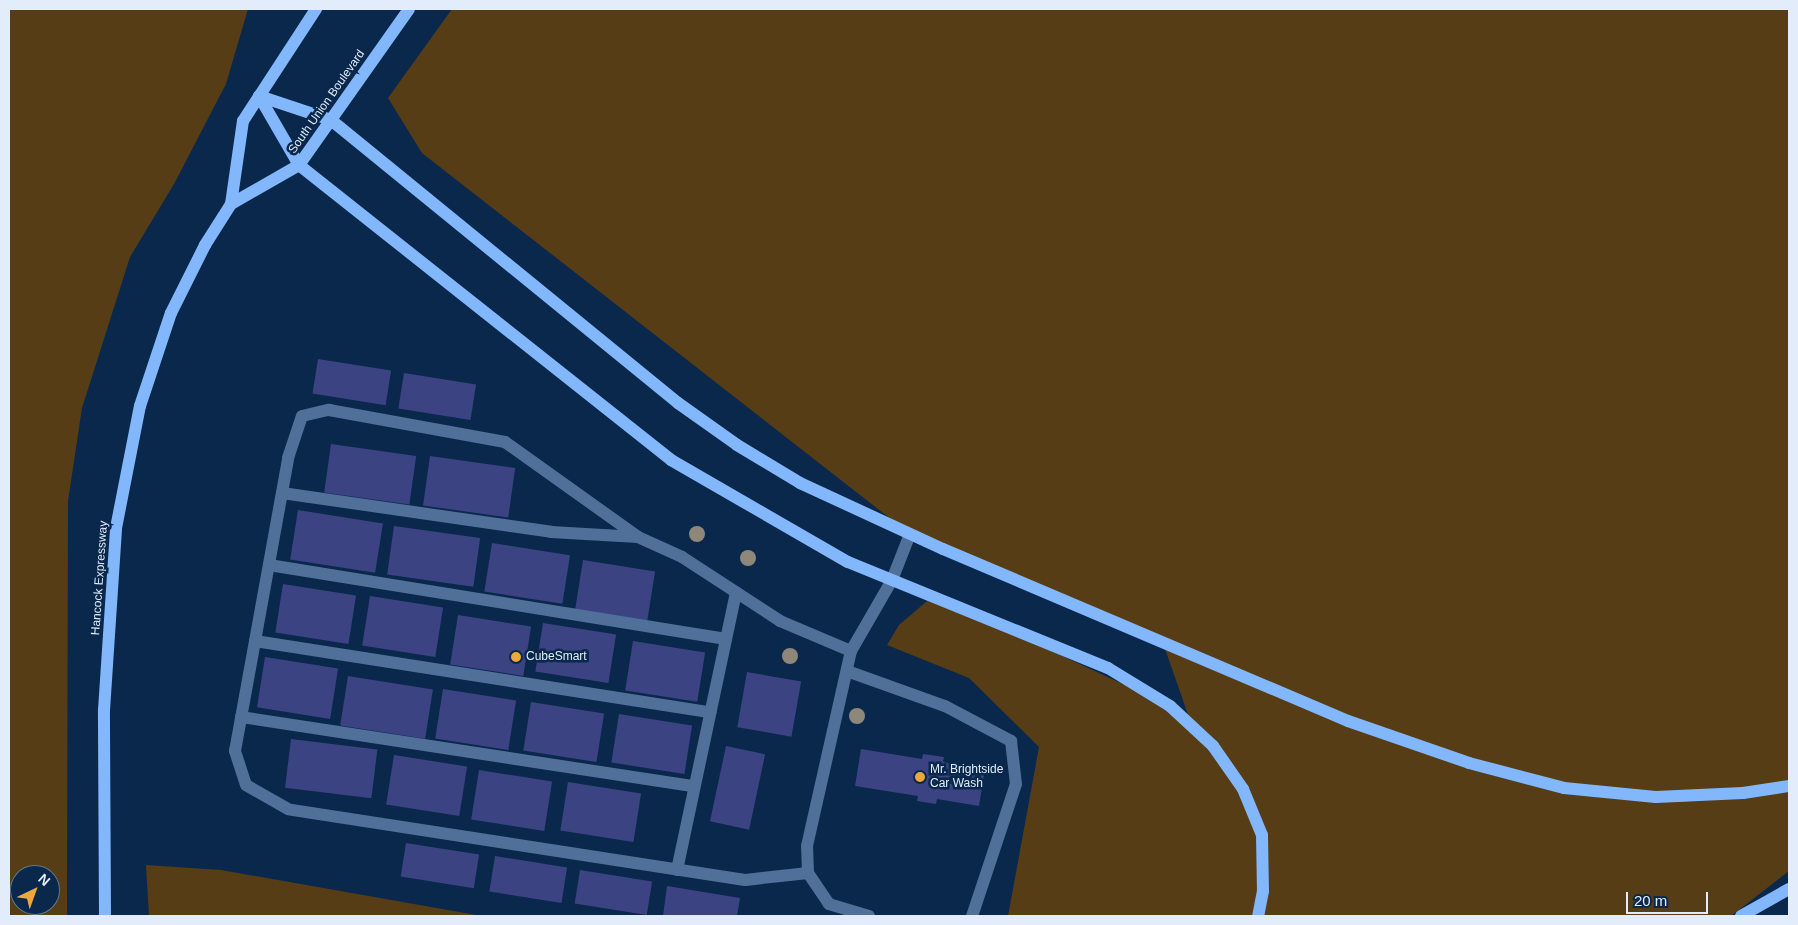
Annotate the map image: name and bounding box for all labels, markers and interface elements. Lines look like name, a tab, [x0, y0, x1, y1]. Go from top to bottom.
street label: South Union Boulevard	[286, 47, 368, 157]
street label: Hancock Expressway	[89, 520, 111, 636]
place label: CubeSmart	[526, 650, 587, 664]
marker: CubeSmart	[510, 651, 522, 663]
place label: Mr. Brightside Car Wash	[930, 763, 1003, 791]
marker: Mr. Brightside Car Wash	[914, 771, 926, 783]
north arrow	[10, 865, 60, 915]
text: N	[35, 870, 53, 889]
scale bar	[1628, 882, 1710, 914]
text: 20 m	[1634, 892, 1667, 909]

